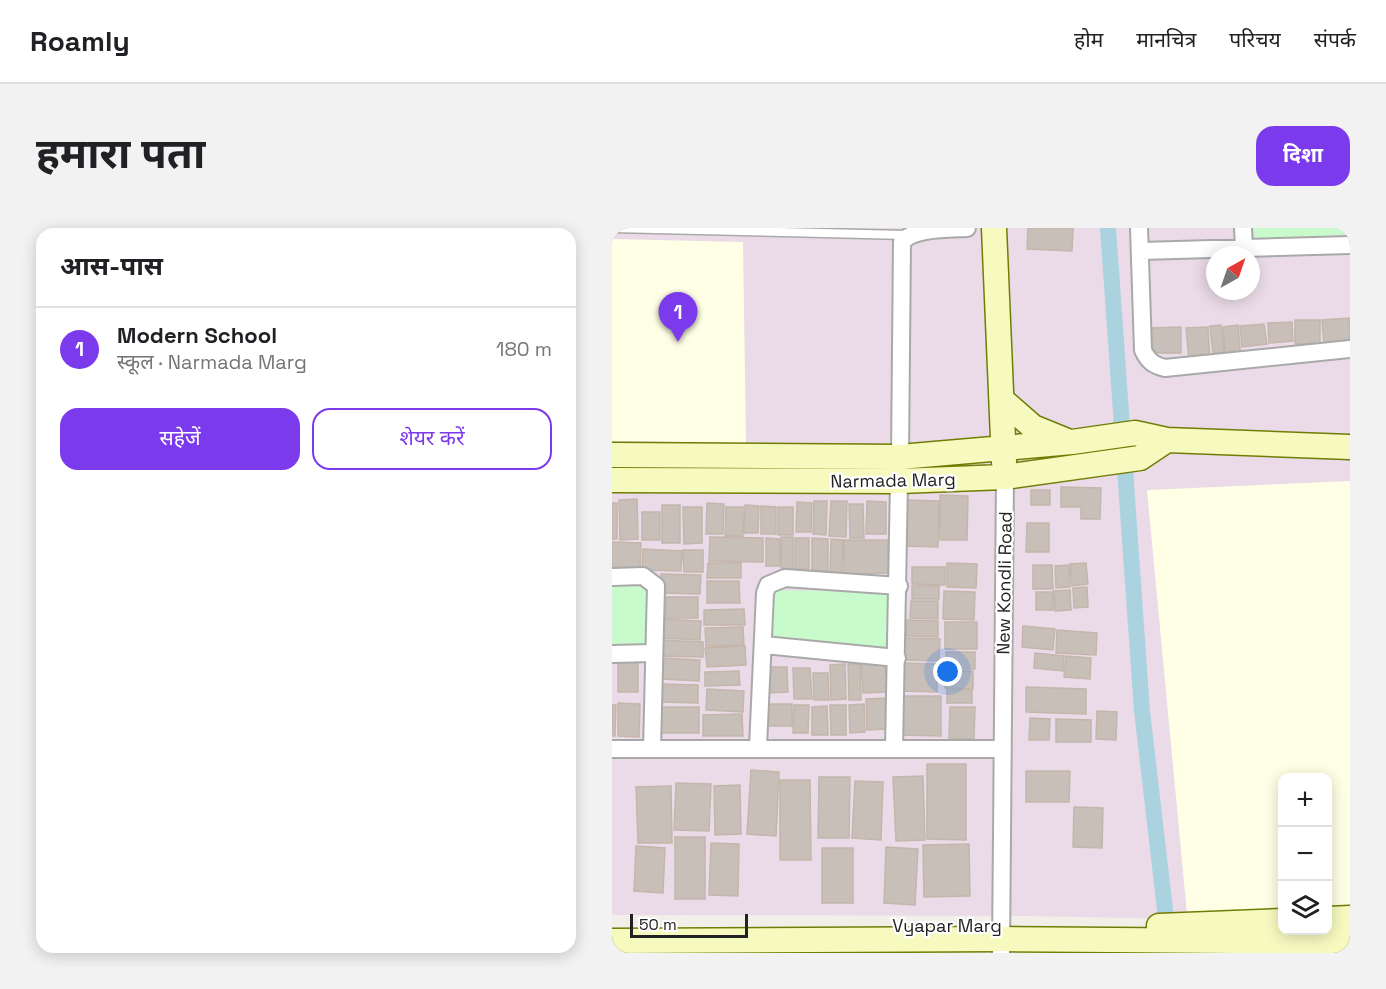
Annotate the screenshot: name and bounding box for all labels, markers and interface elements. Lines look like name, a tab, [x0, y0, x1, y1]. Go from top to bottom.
text: Roamly	[30, 23, 130, 59]
text: होम	[1074, 26, 1103, 53]
text: मानचित्र	[1136, 26, 1196, 53]
text: परिचय	[1229, 26, 1281, 53]
text: संपर्क	[1314, 26, 1356, 53]
button: दिशा	[1256, 126, 1350, 186]
text: हमारा पता	[36, 127, 205, 180]
north arrow	[1206, 246, 1260, 300]
text: आस-पास	[60, 249, 163, 283]
pin: 1	[658, 292, 698, 342]
text: Modern School	[117, 321, 277, 349]
text: 1	[75, 336, 84, 362]
text: 180 m	[496, 336, 552, 362]
text: स्कूल · Narmada Marg	[117, 349, 307, 375]
button: सहेजें	[60, 408, 300, 470]
button: शेयर करें	[312, 408, 552, 470]
street label: Narmada Marg	[830, 467, 956, 493]
street label: New Kondli Road	[991, 511, 1017, 655]
your location	[933, 657, 962, 686]
map controls	[1278, 773, 1332, 935]
button: +	[1278, 773, 1332, 827]
button: −	[1278, 827, 1332, 881]
button: layers	[1278, 881, 1332, 935]
scale bar	[630, 911, 748, 938]
text: 50 m	[639, 914, 677, 935]
street label: Vyapar Marg	[892, 914, 1002, 937]

